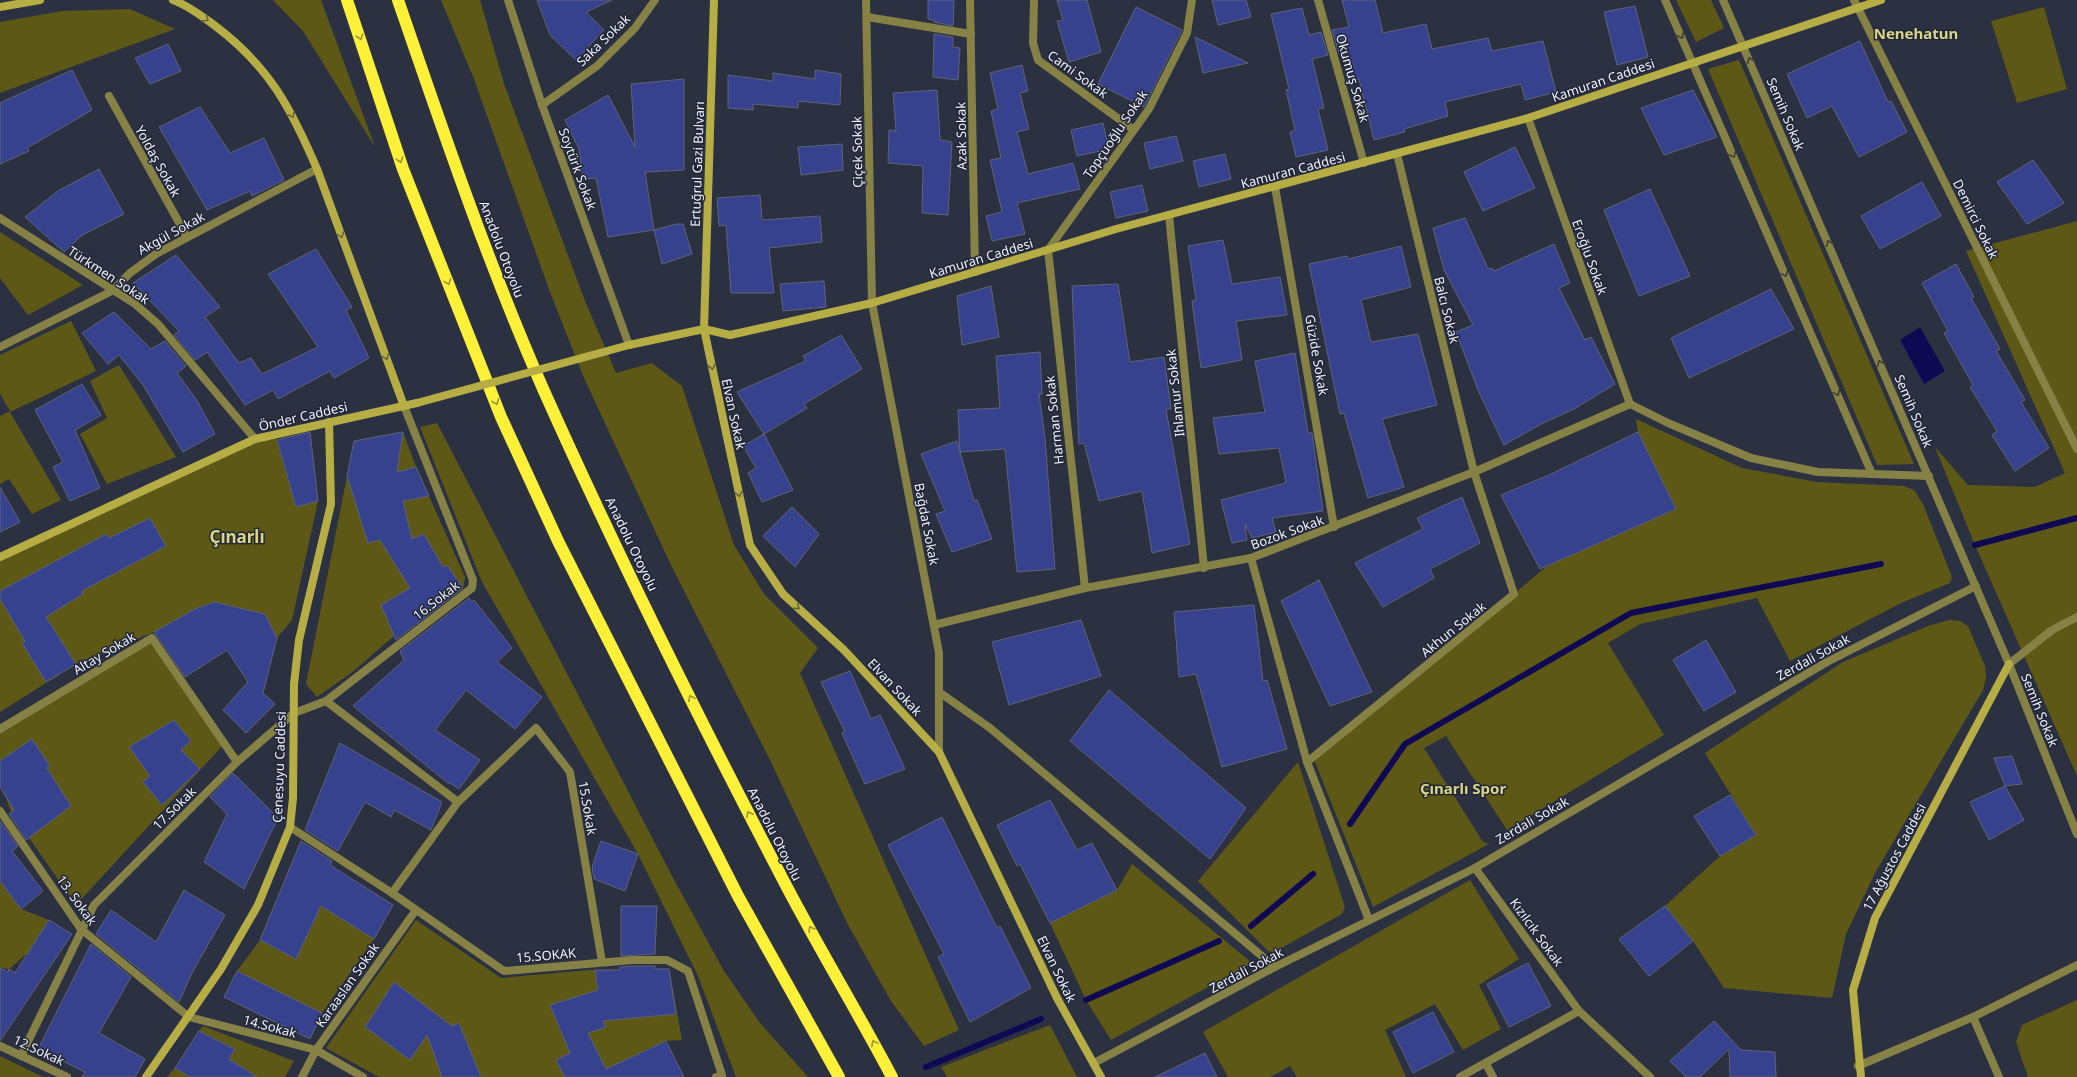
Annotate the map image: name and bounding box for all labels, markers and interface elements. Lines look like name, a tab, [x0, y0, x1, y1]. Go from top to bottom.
street label: Saka Sokak	[572, 10, 634, 70]
one-way arrow	[202, 14, 209, 21]
district label: Nenehatun	[1874, 23, 1958, 43]
one-way arrow	[1676, 31, 1684, 39]
street label: Okumuş Sokak	[1332, 32, 1374, 124]
one-way arrow	[355, 33, 363, 40]
street label: Cami Sokak	[1044, 46, 1112, 102]
street label: Kamuran Caddesi	[1549, 54, 1657, 106]
one-way arrow	[1747, 56, 1755, 64]
street label: Semih Sokak	[1763, 75, 1809, 153]
street label: Topçuoğlu Sokak	[1079, 86, 1151, 182]
street label: Ertuğrul Gazi Bulvarı	[686, 101, 708, 227]
street label: Azak Sokak	[951, 102, 971, 170]
one-way arrow	[287, 111, 295, 118]
street label: Çiçek Sokak	[847, 116, 867, 188]
street label: Yoldaş Sokak	[131, 122, 185, 200]
street label: Soytürk Sokak	[555, 126, 601, 213]
street label: Kamuran Caddesi	[1239, 147, 1347, 193]
one-way arrow	[1729, 151, 1737, 158]
one-way arrow	[396, 157, 404, 164]
street label: Demirci Sokak	[1949, 176, 2003, 262]
street label: Anadolu Otoyolu	[475, 198, 529, 300]
street label: Akgül Sokak	[134, 207, 208, 259]
street label: Eroğlu Sokak	[1568, 217, 1612, 297]
one-way arrow	[337, 231, 345, 238]
street label: Kamuran Caddesi	[927, 234, 1035, 282]
one-way arrow	[1826, 240, 1834, 248]
street label: Türkmen Sokak	[65, 242, 153, 308]
one-way arrow	[1780, 269, 1788, 277]
street label: Balcı Sokak	[1430, 275, 1464, 345]
one-way arrow	[443, 278, 451, 285]
street label: Güzide Sokak	[1301, 313, 1333, 397]
street label: Ihlamur Sokak	[1161, 348, 1189, 438]
one-way arrow	[381, 354, 389, 361]
one-way arrow	[1877, 359, 1885, 367]
one-way arrow	[708, 364, 716, 370]
street label: Semih Sokak	[1891, 372, 1937, 450]
street label: Harman Sokak	[1040, 375, 1068, 465]
street label: Elvan Sokak	[718, 377, 750, 451]
one-way arrow	[1832, 388, 1840, 396]
street label: Önder Caddesi	[257, 397, 349, 435]
one-way arrow	[491, 399, 499, 406]
street label: Bağdat Sokak	[910, 481, 944, 567]
one-way arrow	[735, 491, 743, 498]
street label: Anadolu Otoyolu	[601, 494, 663, 594]
street label: Bozok Sokak	[1248, 510, 1326, 554]
district label: Çınarlı	[210, 525, 264, 548]
street label: 16.Sokak	[409, 576, 463, 624]
street label: Akhun Sokak	[1417, 597, 1489, 661]
one-way arrow	[793, 602, 800, 609]
street label: Altay Sokak	[69, 627, 139, 679]
street label: Zerdali Sokak	[1773, 629, 1853, 685]
street label: Elvan Sokak	[864, 655, 926, 720]
street label: Semih Sokak	[2017, 671, 2063, 749]
one-way arrow	[688, 695, 696, 703]
street label: Çenesuyu Caddesi	[268, 711, 290, 823]
district label: Çınarlı Spor	[1420, 778, 1506, 798]
street label: 15.Sokak	[574, 780, 602, 836]
street label: 17.Sokak	[148, 782, 200, 834]
street label: Anadolu Otoyolu	[744, 784, 806, 884]
street label: Zerdali Sokak	[1492, 792, 1572, 848]
street label: 17 Ağustos Caddesi	[1858, 800, 1930, 914]
one-way arrow	[746, 811, 754, 819]
street label: 13. Sokak	[53, 871, 101, 929]
street label: Kızılcık Sokak	[1506, 894, 1568, 970]
one-way arrow	[808, 926, 815, 933]
street label: Elvan Sokak	[1033, 933, 1081, 1005]
street label: Karaaslan Sokak	[311, 939, 383, 1031]
street label: 15.SOKAK	[515, 943, 578, 967]
street label: Zerdali Sokak	[1206, 943, 1286, 997]
street label: 14.Sokak	[241, 1010, 299, 1042]
street label: 12.Sokak	[10, 1030, 68, 1070]
one-way arrow	[871, 1039, 879, 1047]

